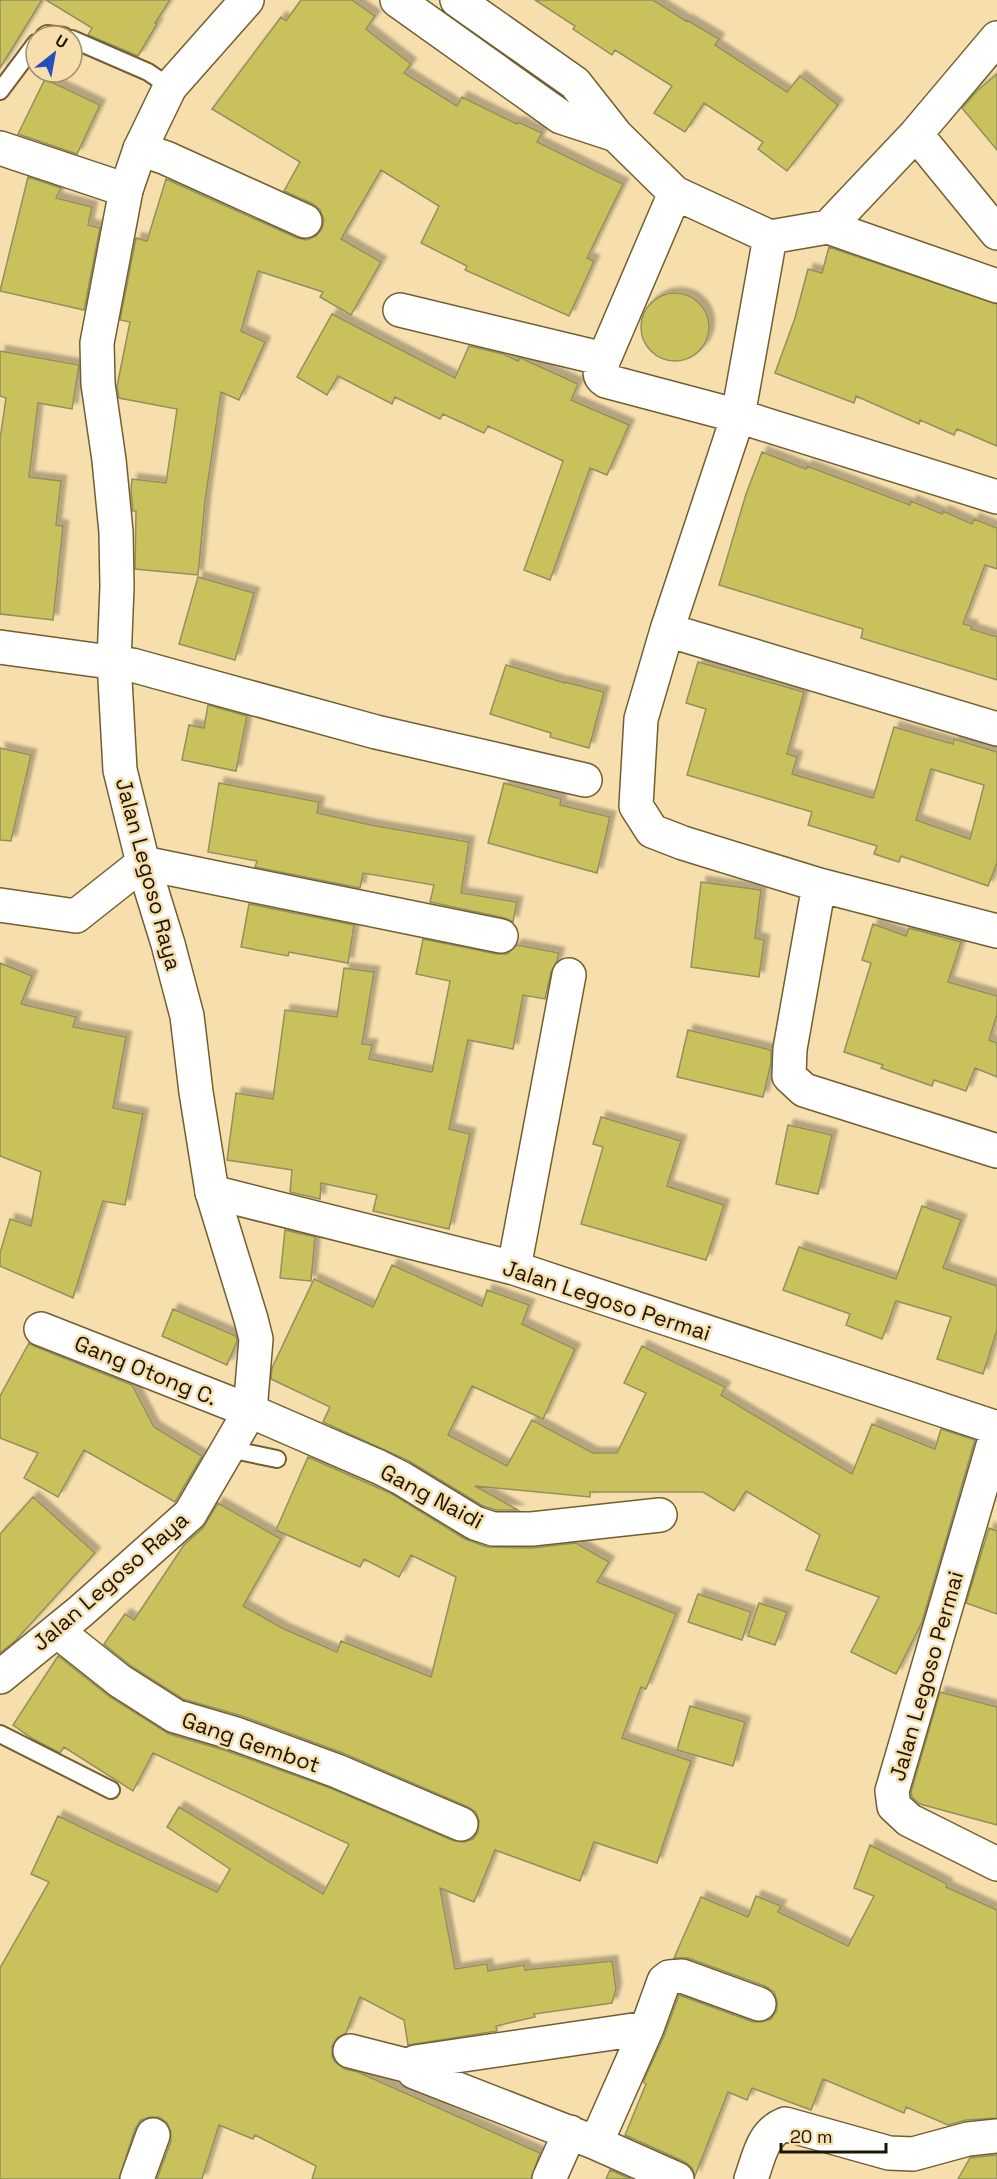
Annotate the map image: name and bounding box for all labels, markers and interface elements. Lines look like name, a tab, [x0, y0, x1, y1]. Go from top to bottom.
north arrow	[24, 24, 84, 84]
text: U	[51, 30, 71, 53]
street label: Jalan Legoso Raya	[110, 775, 188, 974]
street label: Jalan Legoso Permai	[499, 1253, 715, 1347]
street label: Gang Otong C.	[71, 1329, 221, 1411]
street label: Gang Naidi	[376, 1457, 488, 1535]
street label: Jalan Legoso Raya	[26, 1505, 194, 1657]
street label: Jalan Legoso Permai	[883, 1568, 969, 1784]
street label: Gang Gembot	[178, 1705, 324, 1779]
scale bar	[781, 2116, 886, 2154]
text: 20 m	[790, 2125, 833, 2148]

